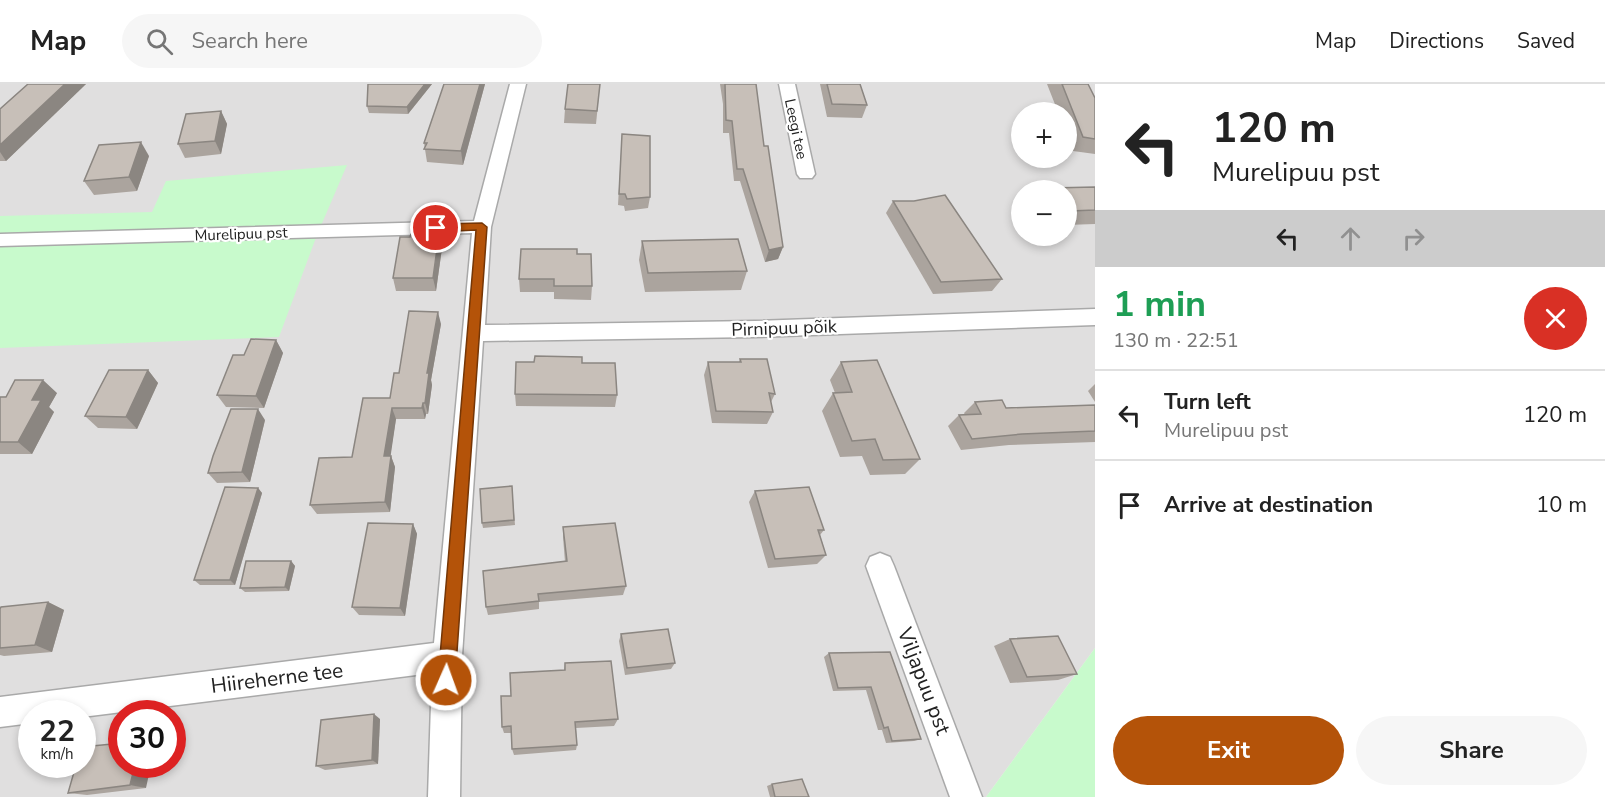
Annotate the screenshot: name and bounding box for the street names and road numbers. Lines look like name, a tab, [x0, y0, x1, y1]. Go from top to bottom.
street label: Leegi tee	[780, 97, 812, 161]
street label: Murelipuu pst	[194, 222, 289, 246]
street label: Pirnipuu põik	[731, 314, 838, 342]
street label: Viljapuu pst	[890, 623, 957, 739]
street label: Hiireherne tee	[209, 656, 345, 700]

